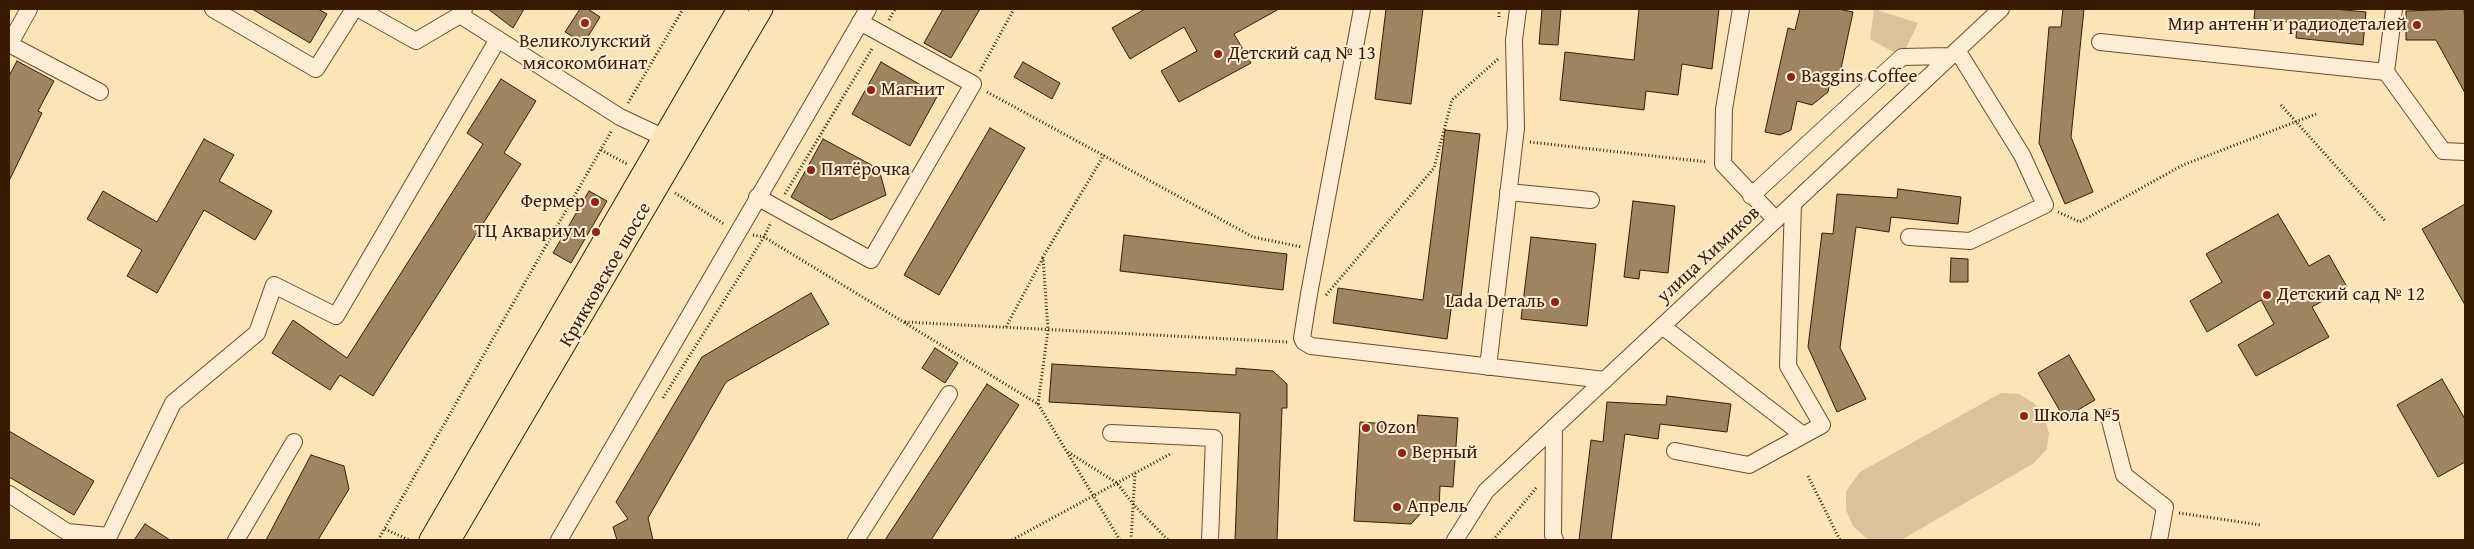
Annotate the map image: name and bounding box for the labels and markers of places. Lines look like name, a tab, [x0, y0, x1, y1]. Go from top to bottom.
place label: Мир антенн и радиодеталей	[2168, 14, 2407, 36]
marker: Великолукский мясокомбинат	[579, 17, 591, 29]
marker: Мир антенн и радиодеталей	[2411, 19, 2423, 31]
place label: Великолукский мясокомбинат	[519, 31, 651, 75]
place label: Детский сад № 13	[1228, 43, 1376, 65]
marker: Детский сад № 13	[1212, 48, 1224, 60]
place label: Baggins Coffee	[1801, 66, 1917, 88]
marker: Baggins Coffee	[1785, 71, 1797, 83]
place label: Магнит	[881, 79, 944, 101]
marker: Магнит	[865, 84, 877, 96]
place label: Пятёрочка	[821, 159, 910, 181]
marker: Пятёрочка	[805, 164, 817, 176]
place label: Фермер	[521, 191, 585, 213]
marker: Фермер	[589, 196, 601, 208]
place label: ТЦ Аквариум	[474, 221, 586, 243]
marker: ТЦ Аквариум	[590, 226, 602, 238]
place label: Детский сад № 12	[2277, 284, 2425, 306]
marker: Детский сад № 12	[2261, 289, 2273, 301]
place label: Lada Dеталь	[1445, 291, 1545, 313]
marker: Lada Dеталь	[1549, 296, 1561, 308]
place label: Школа №5	[2034, 405, 2120, 427]
marker: Школа №5	[2018, 410, 2030, 422]
place label: Ozon	[1376, 417, 1416, 439]
marker: Ozon	[1360, 422, 1372, 434]
place label: Верный	[1412, 442, 1478, 464]
marker: Верный	[1396, 447, 1408, 459]
place label: Апрель	[1407, 496, 1468, 518]
marker: Апрель	[1391, 501, 1403, 513]

